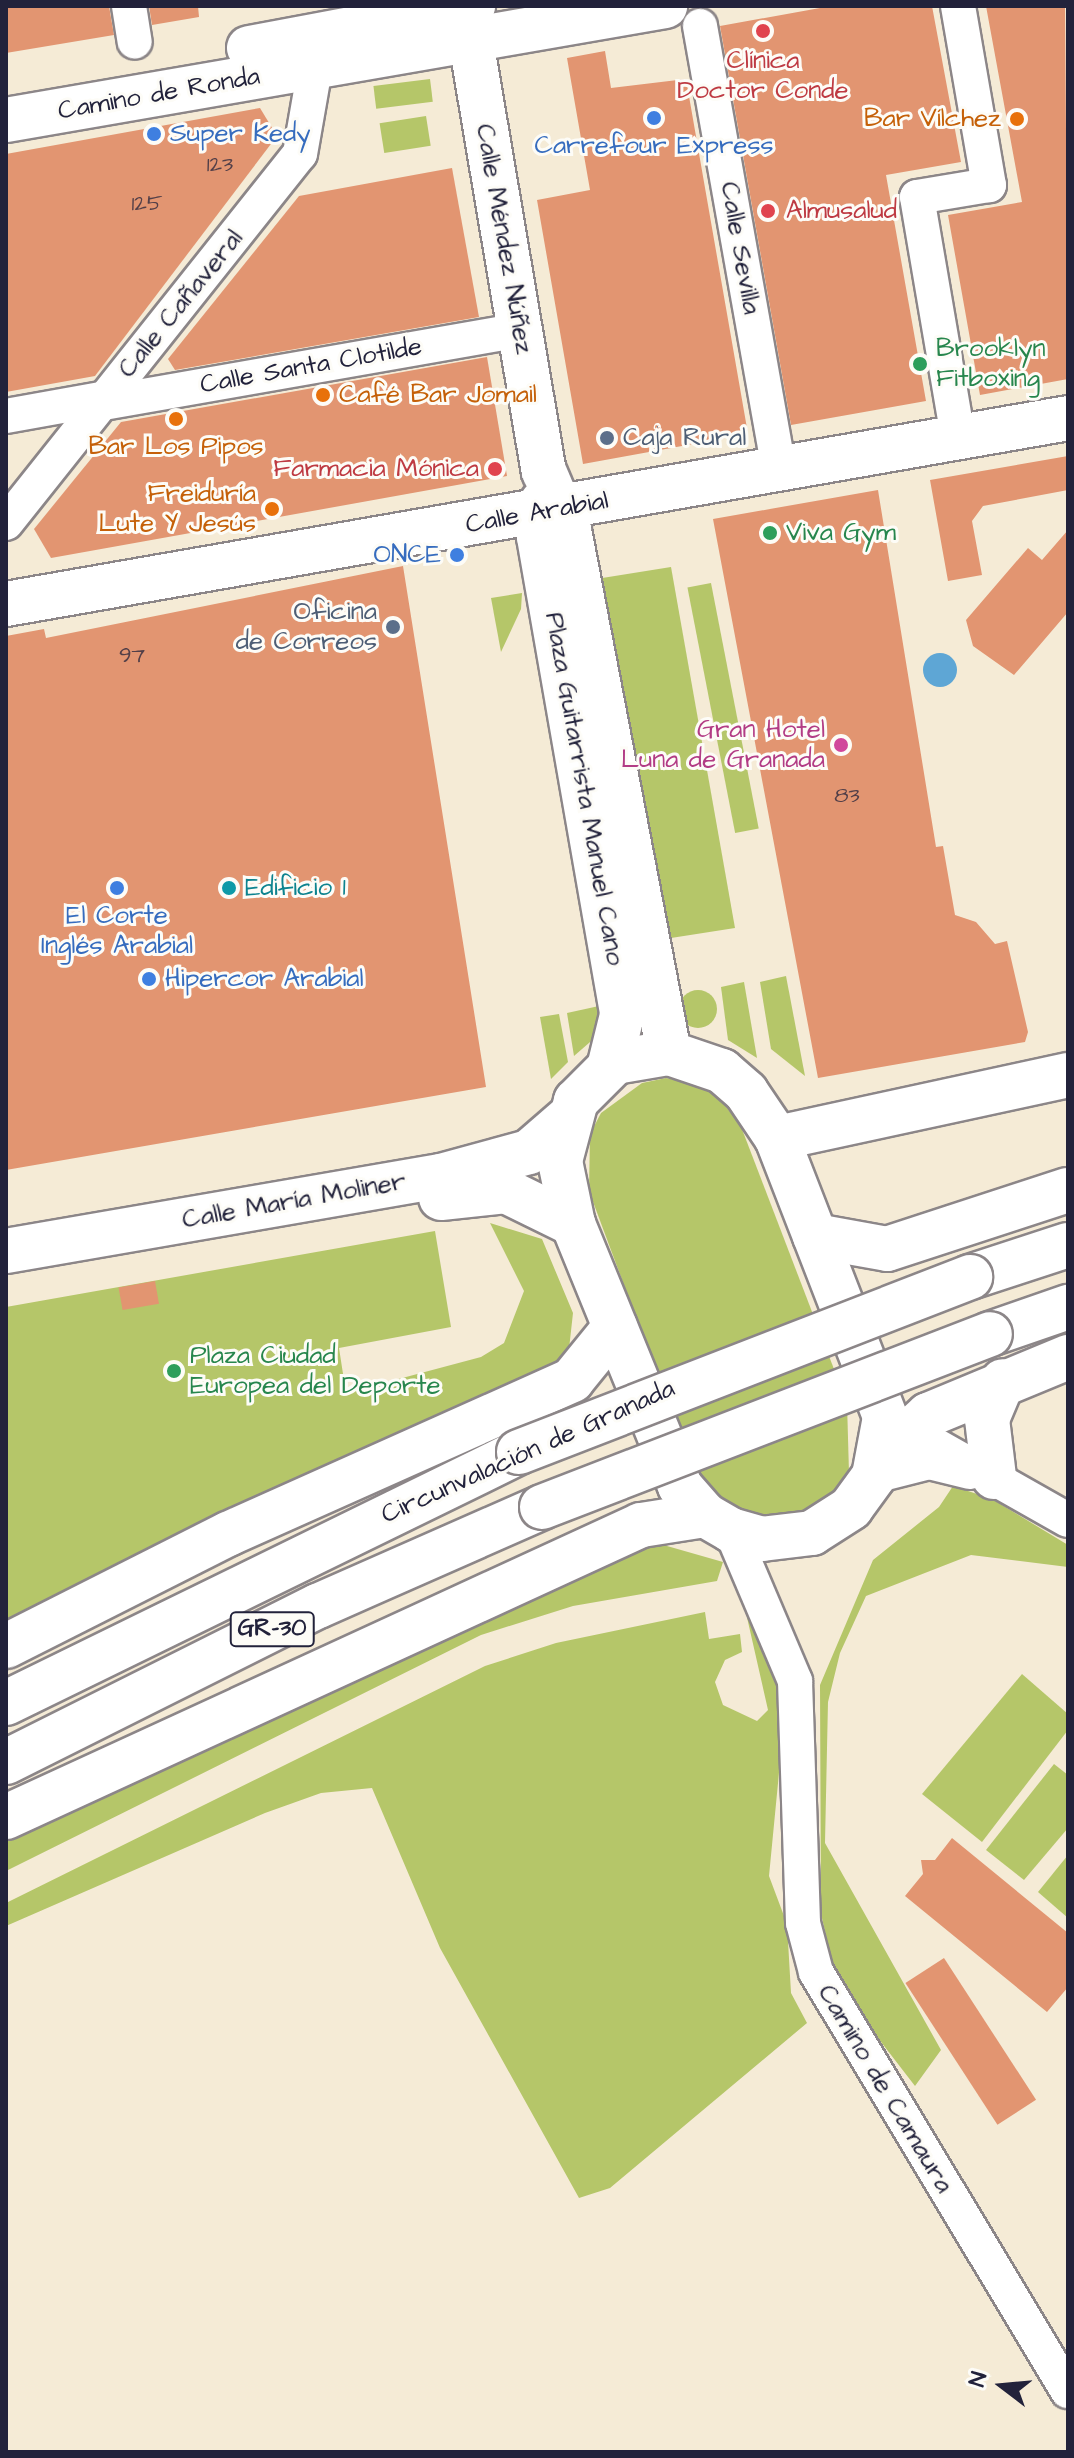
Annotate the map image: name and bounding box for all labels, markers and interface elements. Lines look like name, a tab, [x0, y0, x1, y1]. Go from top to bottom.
marker: Clínica Doctor Conde	[752, 20, 774, 42]
place label: Clínica Doctor Conde	[677, 45, 849, 106]
street label: Camino de Ronda	[56, 61, 262, 127]
place label: Bar Vílchez	[864, 103, 1001, 135]
marker: Carrefour Express	[645, 109, 663, 127]
marker: Bar Vílchez	[1008, 110, 1026, 128]
place label: Super Kedy	[170, 118, 311, 150]
street label: Calle Méndez Núñez	[468, 122, 540, 356]
marker: Super Kedy	[145, 125, 163, 143]
place label: Carrefour Express	[534, 130, 774, 162]
house number: 123	[207, 152, 233, 178]
street label: Calle Sevilla	[713, 179, 767, 317]
house number: 125	[132, 191, 162, 217]
place label: Almusalud	[786, 195, 897, 227]
marker: Almusalud	[757, 200, 779, 222]
street label: Calle Cañaveral	[112, 224, 250, 384]
street label: Calle Santa Clotilde	[198, 331, 424, 401]
place label: Brooklyn Fitboxing	[936, 333, 1045, 394]
marker: Brooklyn Fitboxing	[911, 355, 929, 373]
place label: Café Bar Jomail	[339, 379, 537, 411]
marker: Café Bar Jomail	[314, 386, 332, 404]
marker: Bar Los Pipos	[167, 410, 185, 428]
place label: Caja Rural	[623, 422, 746, 454]
marker: Caja Rural	[598, 429, 616, 447]
place label: Bar Los Pipos	[88, 431, 264, 463]
place label: Farmacia Mónica	[273, 453, 479, 485]
marker: Farmacia Mónica	[486, 460, 504, 478]
place label: Freiduría Lute Y Jesús	[98, 478, 256, 540]
street label: Calle Arabial	[463, 485, 611, 541]
marker: Freiduría Lute Y Jesús	[263, 500, 281, 518]
place label: Viva Gym	[786, 517, 896, 549]
marker: Viva Gym	[761, 524, 779, 542]
place label: ONCE	[373, 539, 441, 571]
marker: ONCE	[448, 546, 466, 564]
place label: Oficina de Correos	[236, 596, 377, 658]
street label: Plaza Guitarrista Manuel Cano	[538, 610, 630, 968]
marker: Oficina de Correos	[384, 618, 402, 636]
house number: 97	[119, 643, 145, 669]
place label: Gran Hotel Luna de Granada	[621, 714, 825, 776]
marker: Gran Hotel Luna de Granada	[832, 736, 850, 754]
house number: 83	[834, 783, 860, 809]
place label: Edificio 1	[245, 872, 346, 904]
marker: El Corte Inglés Arabial	[108, 879, 126, 897]
marker: Edificio 1	[220, 879, 238, 897]
place label: El Corte Inglés Arabial	[41, 900, 193, 962]
place label: Hipercor Arabial	[165, 963, 363, 995]
marker: Hipercor Arabial	[140, 970, 158, 988]
street label: Calle María Moliner	[180, 1166, 408, 1236]
place label: Plaza Ciudad Europea del Deporte	[190, 1340, 441, 1402]
marker: Plaza Ciudad Europea del Deporte	[165, 1362, 183, 1380]
street label: Circunvalación de Granada	[376, 1373, 680, 1531]
road number: GR-30	[228, 1609, 316, 1649]
street label: Camino de Camaura	[810, 1979, 960, 2199]
north arrow	[962, 2346, 1042, 2426]
text: N	[962, 2368, 995, 2390]

